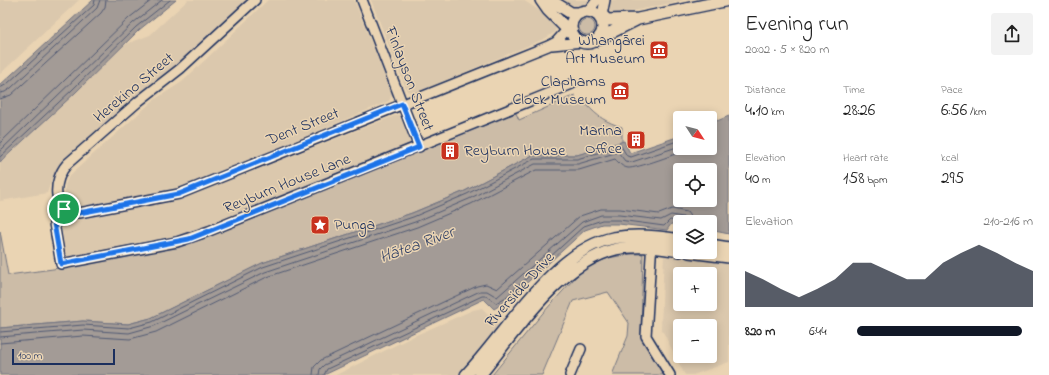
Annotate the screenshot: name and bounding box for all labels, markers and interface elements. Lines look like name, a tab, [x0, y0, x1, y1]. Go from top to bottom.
text: Evening run	[745, 9, 849, 41]
button: share	[991, 13, 1033, 55]
street label: Finlayson Street	[378, 22, 440, 135]
place label: Whangārei Art Museum	[565, 29, 645, 71]
museum icon: Whangārei Art Museum	[648, 39, 670, 61]
text: 20:02 · 5 × 820 m	[745, 40, 829, 59]
street label: Herekino Street	[88, 47, 180, 129]
place label: Claphams Clock Museum	[512, 70, 606, 112]
museum icon: Claphams Clock Museum	[609, 80, 631, 102]
text: Distance	[745, 82, 786, 98]
text: Time	[843, 82, 865, 98]
text: Pace	[941, 82, 962, 98]
text: 4.10	[745, 98, 768, 123]
text: 28:26	[843, 98, 875, 123]
text: 6:56	[941, 98, 967, 123]
street label: Dent Street	[262, 101, 344, 153]
text: km	[768, 104, 784, 120]
text: /km	[967, 104, 987, 120]
north arrow	[673, 111, 717, 155]
map controls	[673, 111, 717, 363]
place label: Marina Office	[579, 119, 623, 161]
building icon: Marina Office	[625, 129, 647, 151]
place label: Reyburn House	[464, 139, 566, 163]
building icon: Reyburn House	[439, 140, 461, 162]
street label: Reyburn House Lane	[220, 147, 355, 220]
text: Elevation	[745, 150, 785, 166]
text: Heart rate	[843, 150, 888, 166]
text: kcal	[941, 150, 959, 166]
button: locate	[673, 163, 717, 207]
text: 40	[745, 166, 759, 191]
text: 158	[843, 166, 865, 191]
text: 295	[941, 166, 964, 191]
text: m	[759, 172, 771, 188]
text: bpm	[865, 172, 888, 188]
pin	[47, 192, 81, 226]
icon: arrive	[53, 198, 75, 220]
text: Elevation	[745, 212, 793, 231]
text: 210–216 m	[983, 212, 1033, 231]
place label: Punga	[334, 213, 375, 237]
place icon: Punga	[309, 214, 331, 236]
button: layers	[673, 215, 717, 259]
water label: Hātea River	[376, 219, 460, 270]
street label: Riverside Drive	[479, 246, 561, 333]
button: +	[673, 267, 717, 311]
button: −	[673, 319, 717, 363]
text: 820 m	[745, 322, 775, 341]
text: 6:44	[809, 322, 827, 341]
scale bar	[12, 347, 115, 366]
text: 100 m	[18, 348, 42, 364]

